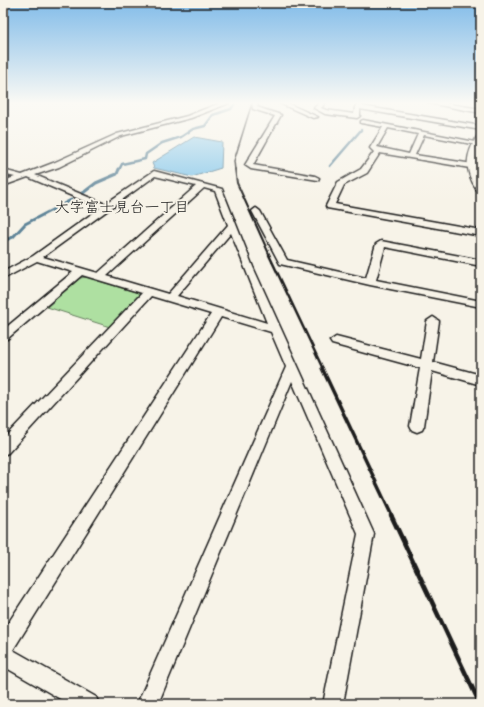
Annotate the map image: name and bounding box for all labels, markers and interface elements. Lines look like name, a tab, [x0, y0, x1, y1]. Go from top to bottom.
district label: 大字富士見台一丁目	[54, 198, 190, 216]

